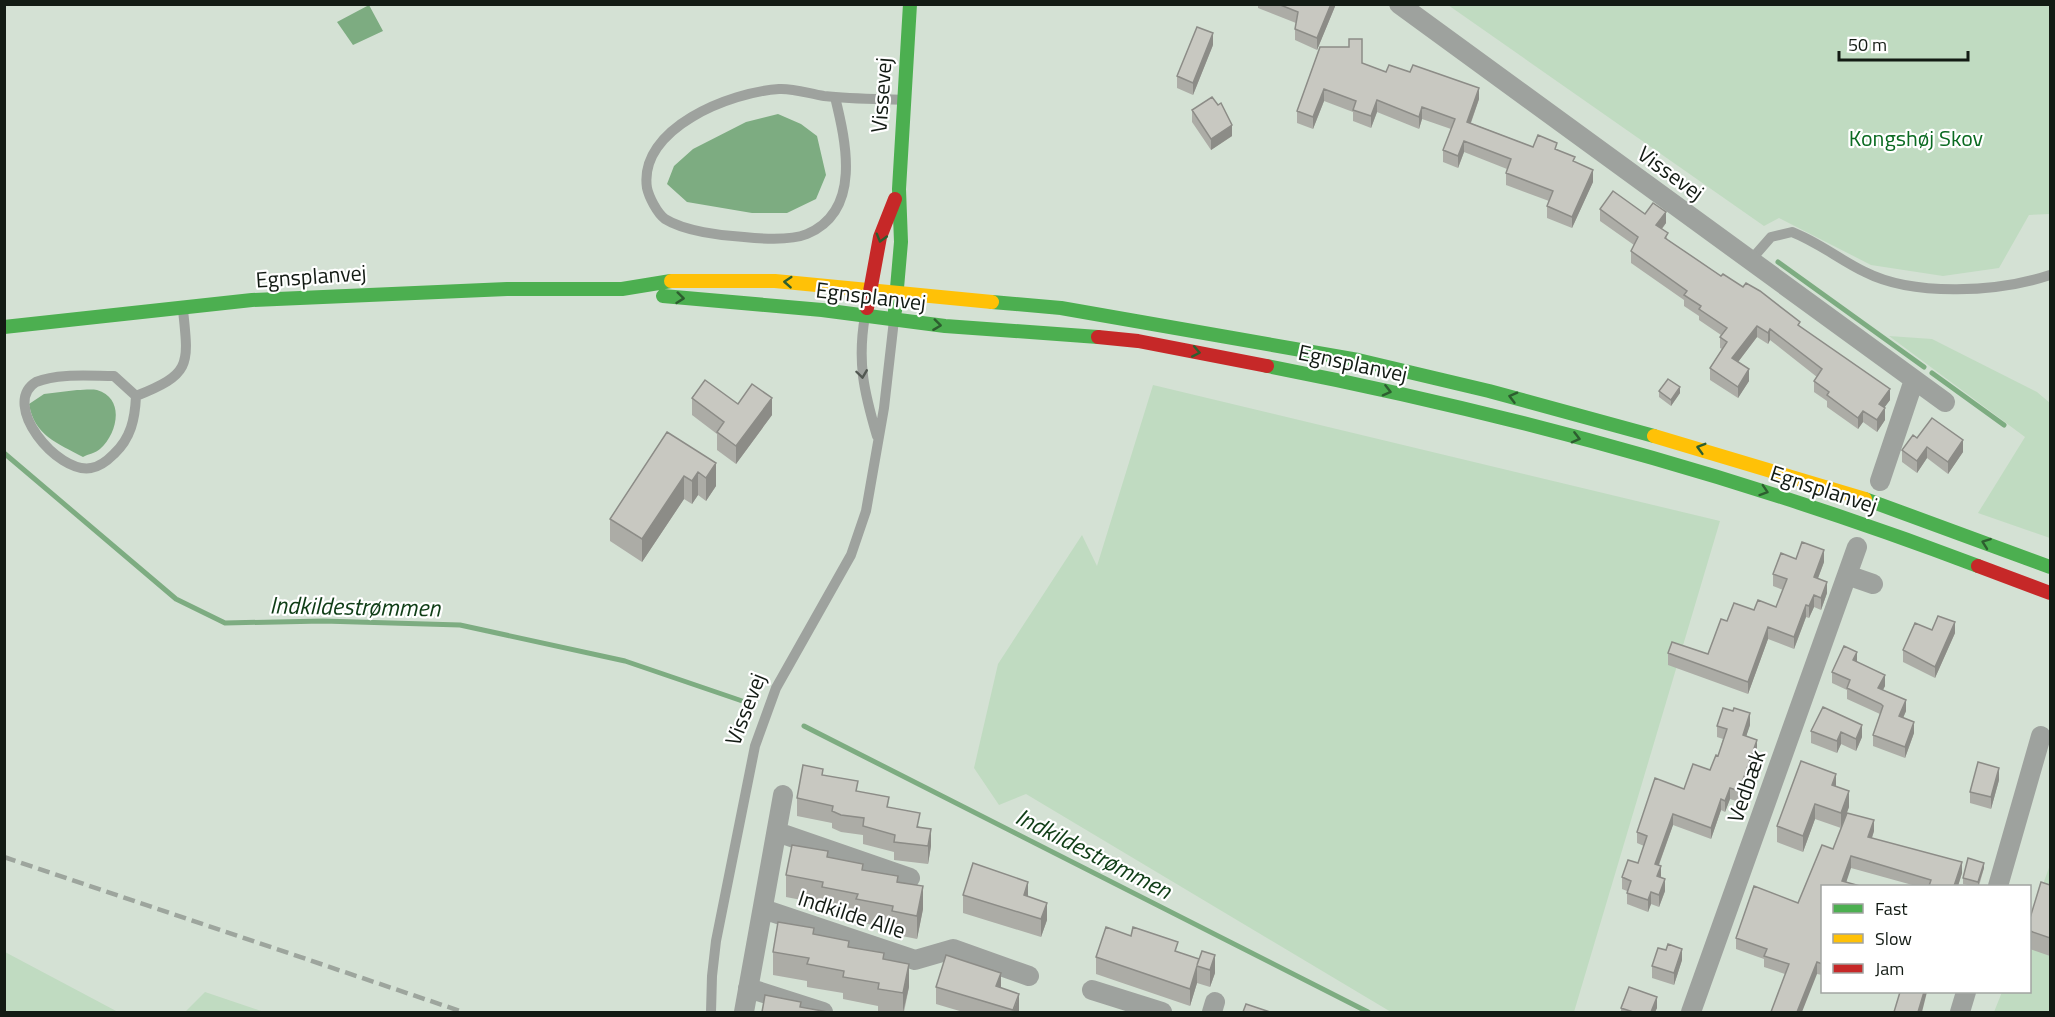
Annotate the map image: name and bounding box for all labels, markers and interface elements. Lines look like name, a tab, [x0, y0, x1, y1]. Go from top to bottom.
scale bar	[1839, 24, 1968, 62]
text: 50 m	[1848, 31, 1887, 58]
street label: Vissevej	[861, 56, 901, 134]
park label: Kongshøj Skov	[1849, 121, 1984, 155]
street label: Vissevej	[1631, 137, 1711, 209]
one-way arrow	[876, 232, 888, 243]
street label: Egnsplanvej	[254, 255, 368, 297]
street label: Egnsplanvej	[814, 272, 928, 320]
one-way arrow	[784, 276, 793, 289]
one-way arrow	[676, 292, 685, 304]
one-way arrow	[932, 318, 941, 331]
street label: Egnsplanvej	[1295, 335, 1411, 391]
one-way arrow	[1190, 345, 1200, 358]
one-way arrow	[855, 369, 867, 378]
one-way arrow	[1382, 383, 1392, 396]
one-way arrow	[1508, 392, 1519, 404]
one-way arrow	[1571, 430, 1581, 443]
one-way arrow	[1696, 443, 1707, 455]
street label: Egnsplanvej	[1766, 456, 1882, 522]
one-way arrow	[1758, 484, 1769, 496]
one-way arrow	[1981, 538, 1992, 551]
water label: Indkildestrømmen	[269, 587, 442, 626]
street label: Vissevej	[716, 668, 774, 750]
street label: Vedbæk	[1718, 745, 1774, 827]
water label: Indkildestrømmen	[1010, 798, 1179, 908]
street label: Indkilde Alle	[794, 881, 910, 947]
legend	[1821, 885, 2031, 993]
text: Fast	[1875, 895, 1908, 922]
text: Slow	[1875, 925, 1912, 952]
text: Jam	[1875, 955, 1904, 982]

